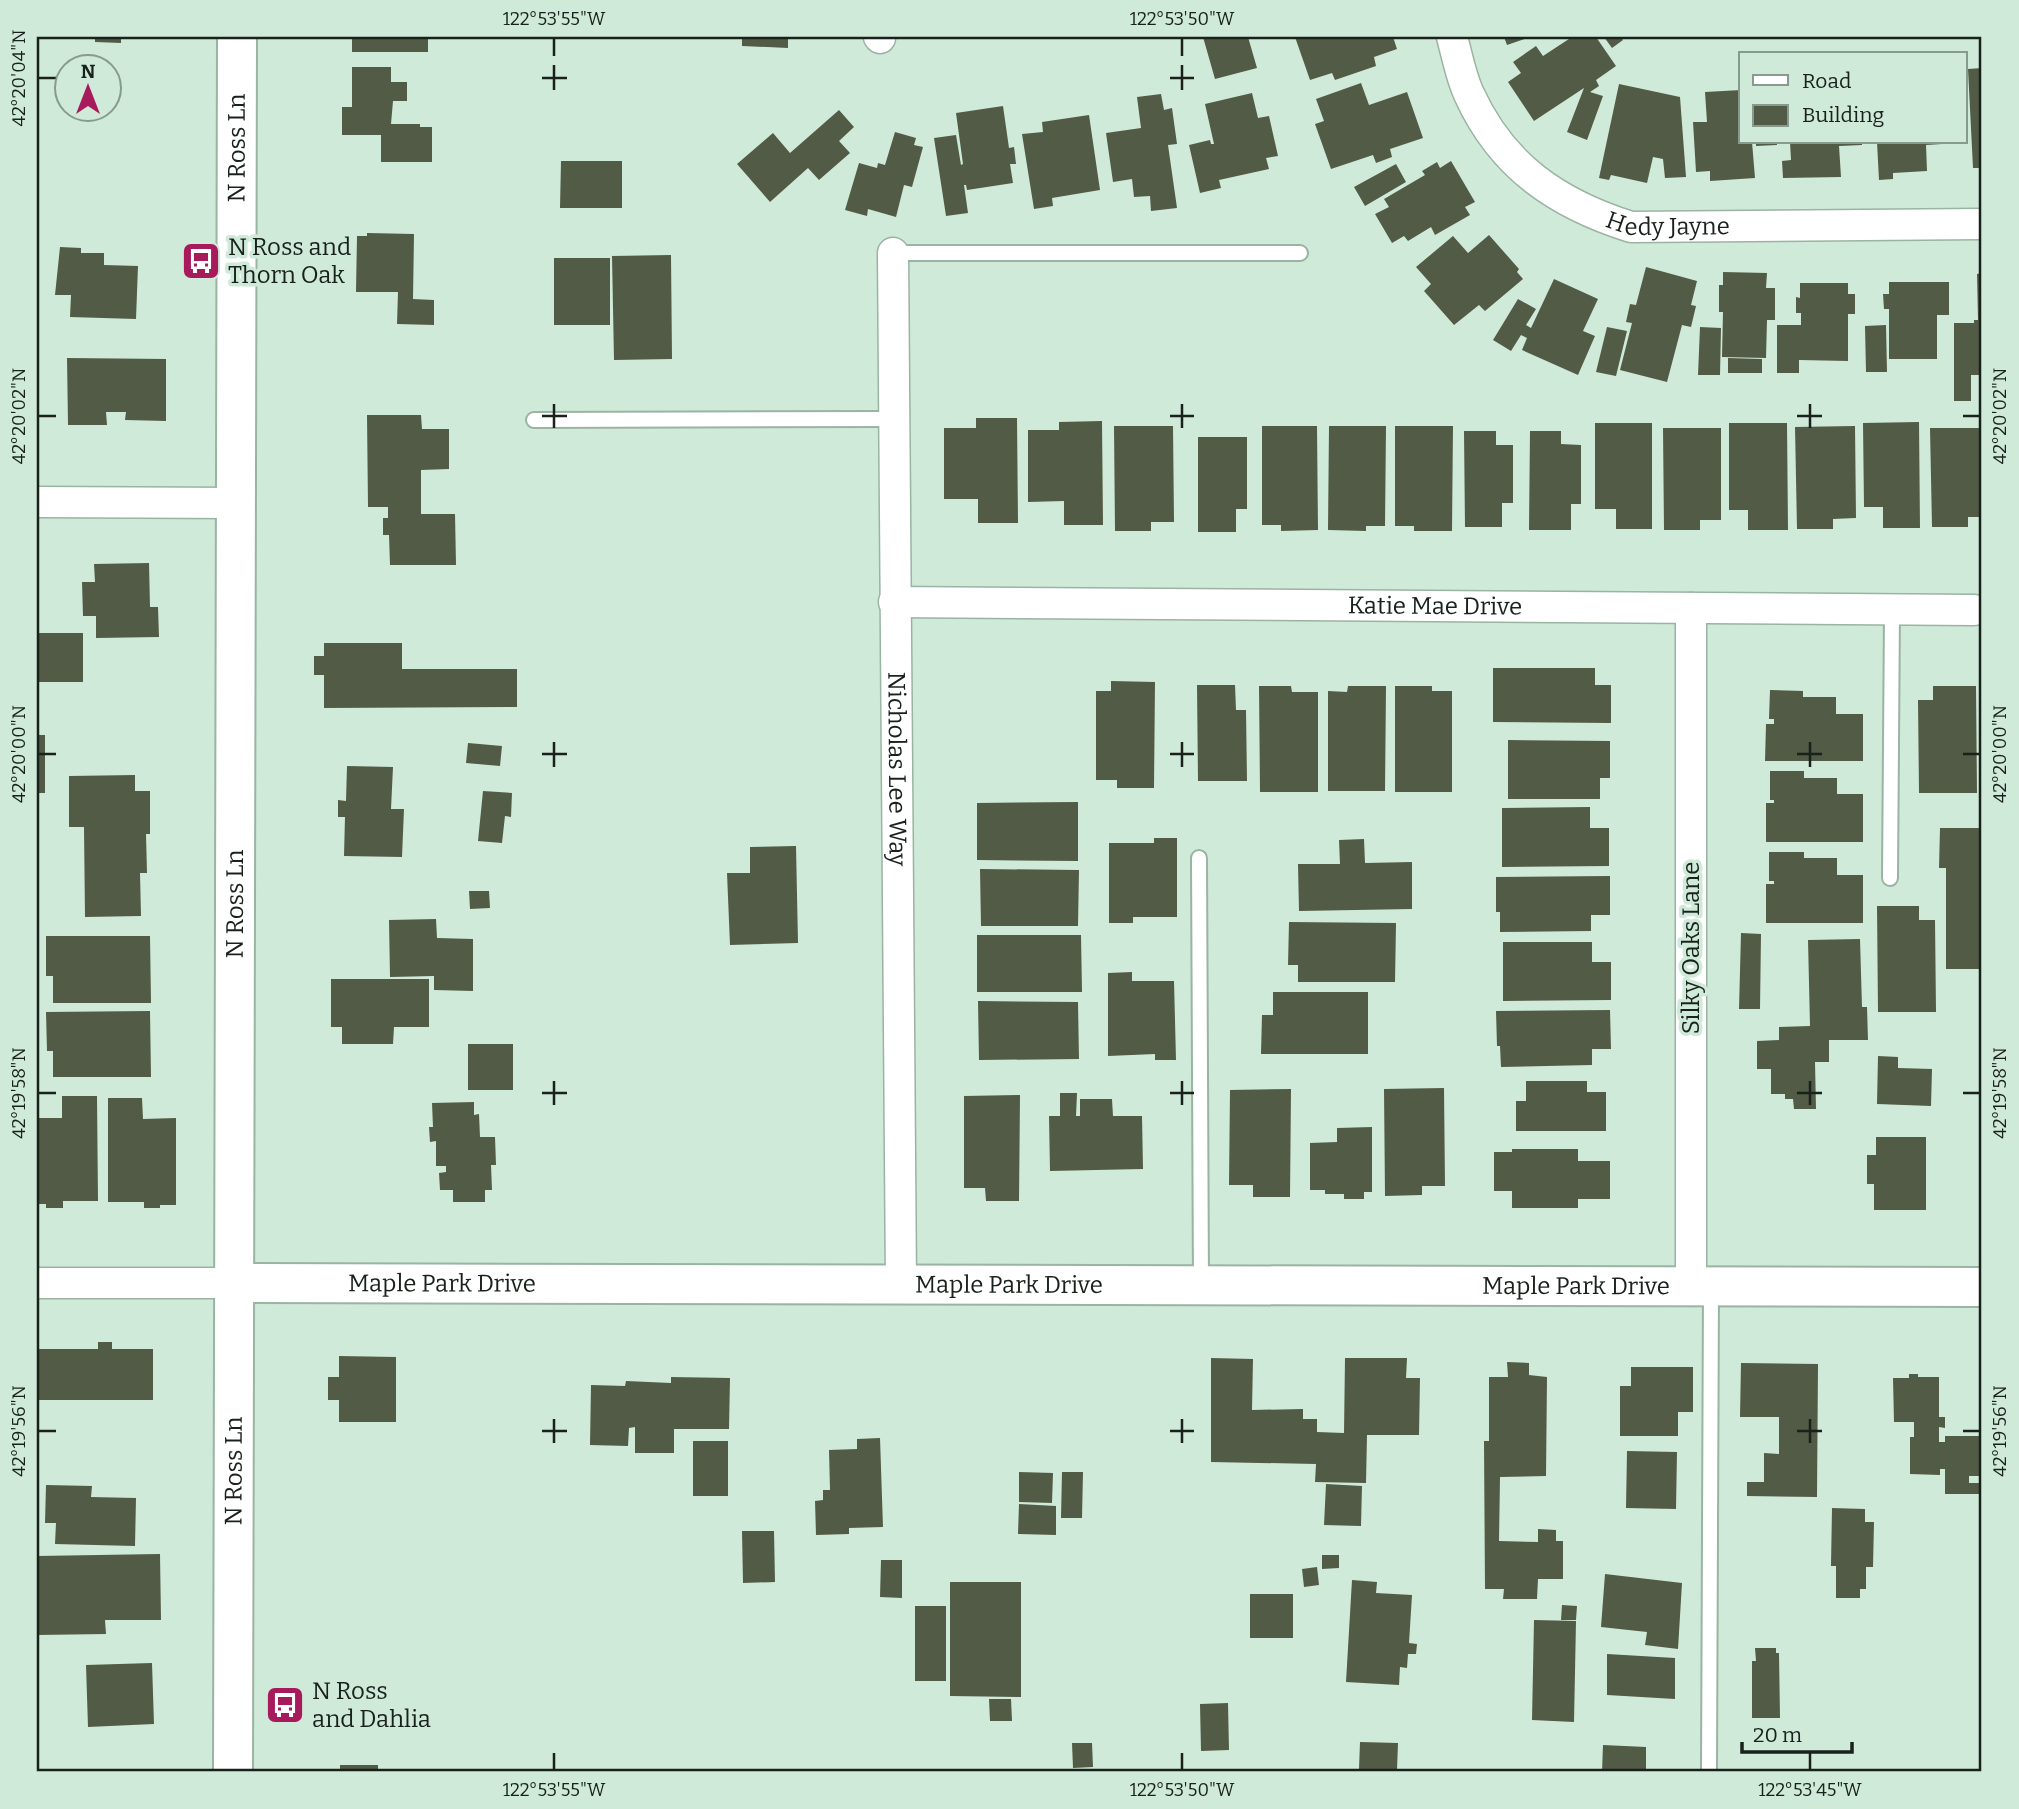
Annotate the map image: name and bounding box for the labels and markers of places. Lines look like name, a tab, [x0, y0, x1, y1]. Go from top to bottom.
place label: N Ross and Thorn Oak	[228, 233, 351, 289]
bus stop icon: N Ross and Thorn Oak	[180, 240, 222, 282]
place label: N Ross and Dahlia	[312, 1677, 431, 1733]
bus stop icon: N Ross and Dahlia	[264, 1684, 306, 1726]

